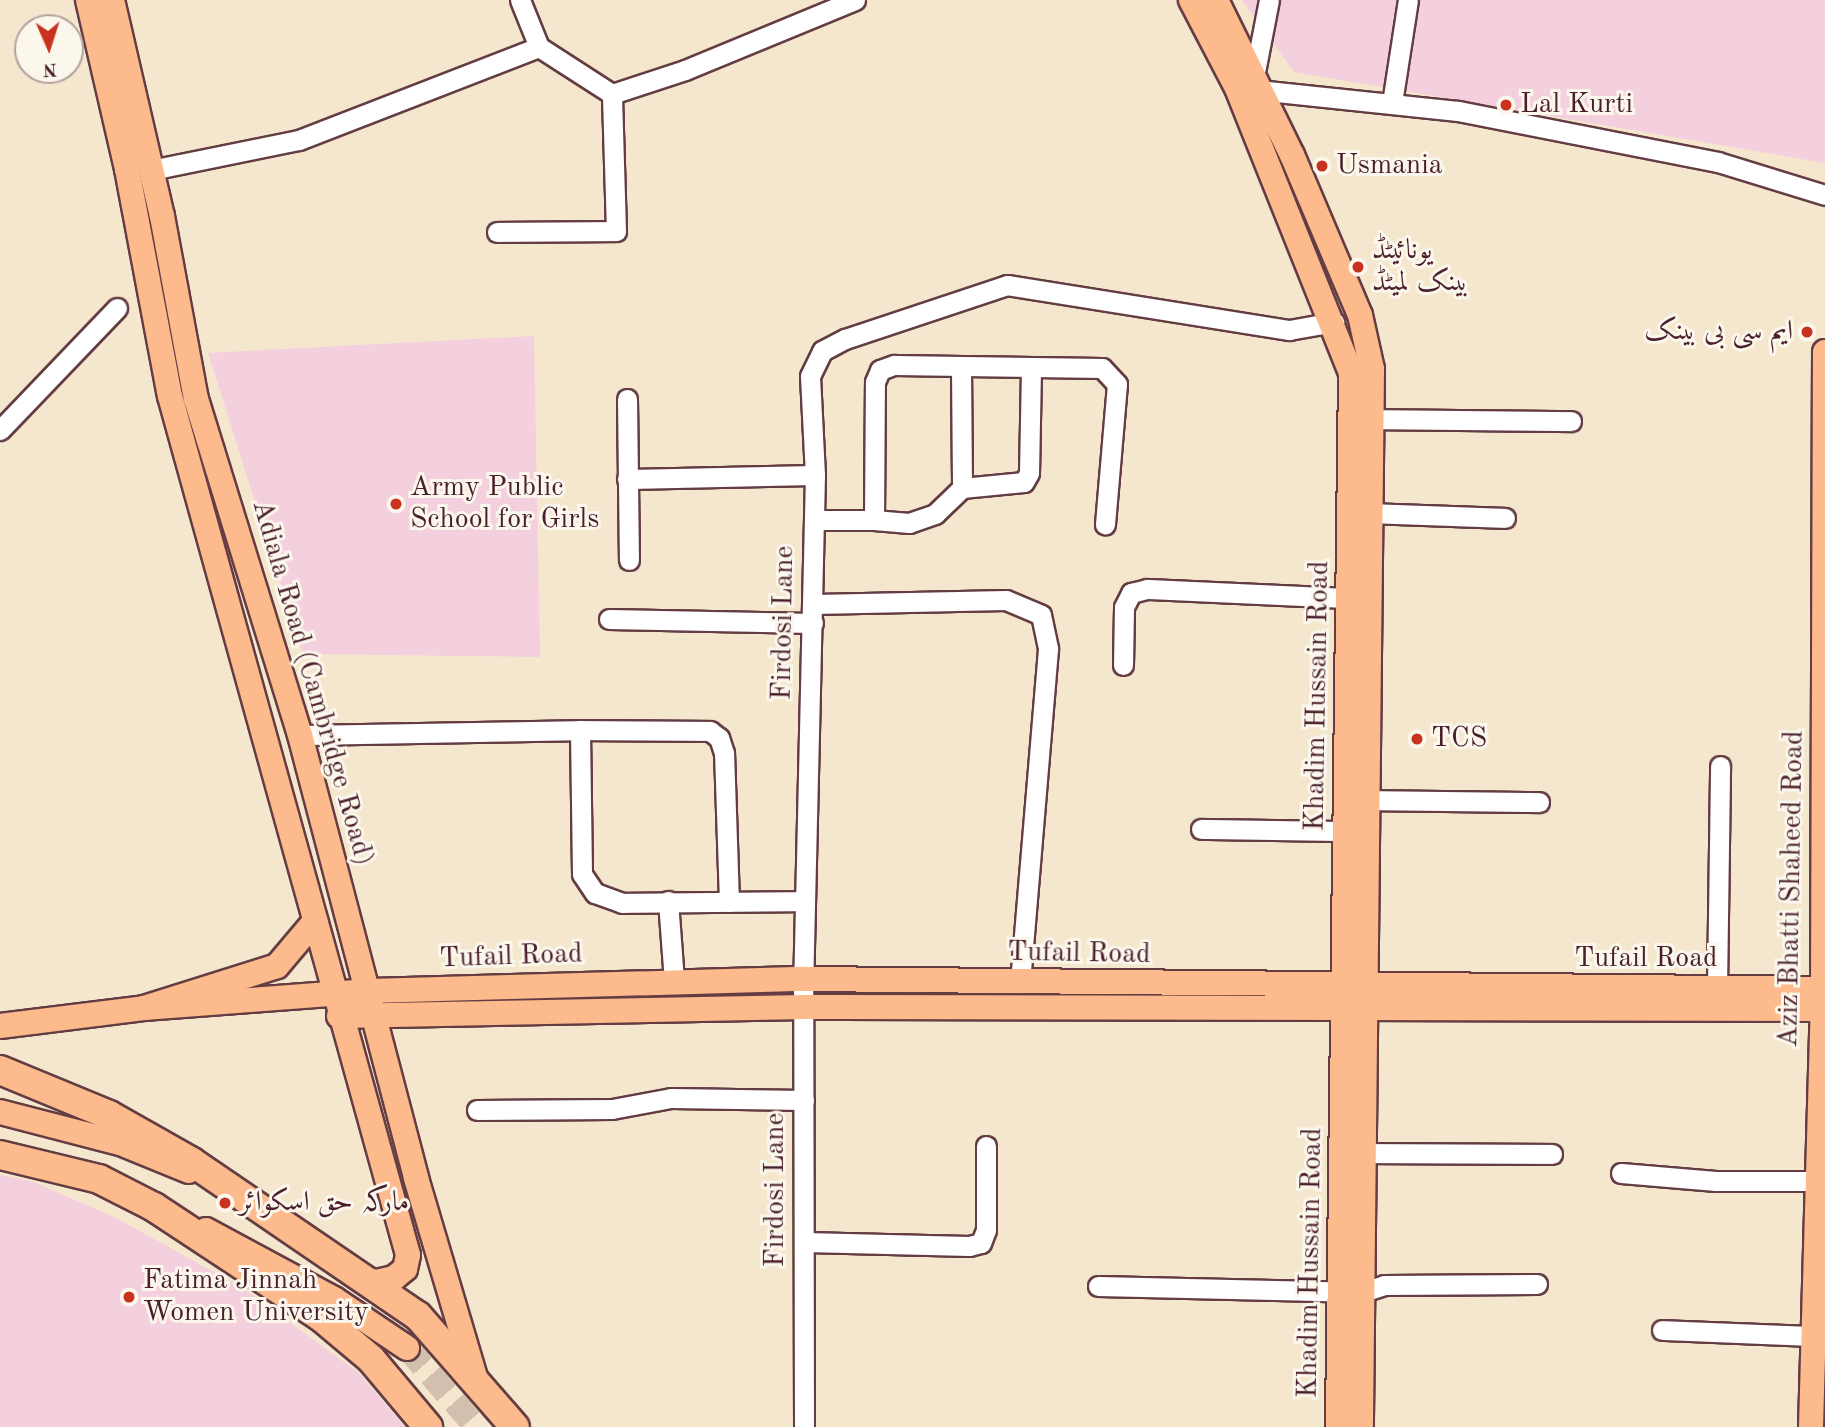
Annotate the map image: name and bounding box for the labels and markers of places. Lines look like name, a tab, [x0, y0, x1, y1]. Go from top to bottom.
place label: Lal Kurti	[1520, 88, 1633, 122]
marker: Lal Kurti	[1498, 97, 1514, 113]
place label: Usmania	[1336, 149, 1443, 183]
marker: Usmania	[1314, 158, 1330, 174]
place label: یونائیٹڈ بینک لمیٹڈ	[1372, 234, 1469, 300]
marker: یونائیٹڈ بینک لمیٹڈ	[1350, 259, 1366, 275]
place label: ایم سی بی بینک	[1644, 315, 1793, 349]
marker: ایم سی بی بینک	[1799, 324, 1815, 340]
place label: Army Public School for Girls	[410, 471, 599, 537]
marker: Army Public School for Girls	[388, 496, 404, 512]
place label: TCS	[1431, 722, 1487, 756]
marker: TCS	[1409, 731, 1425, 747]
place label: مارکہ حق اسکوائر	[239, 1186, 409, 1220]
marker: مارکہ حق اسکوائر	[217, 1195, 233, 1211]
place label: Fatima Jinnah Women University	[143, 1264, 369, 1330]
marker: Fatima Jinnah Women University	[121, 1289, 137, 1305]

